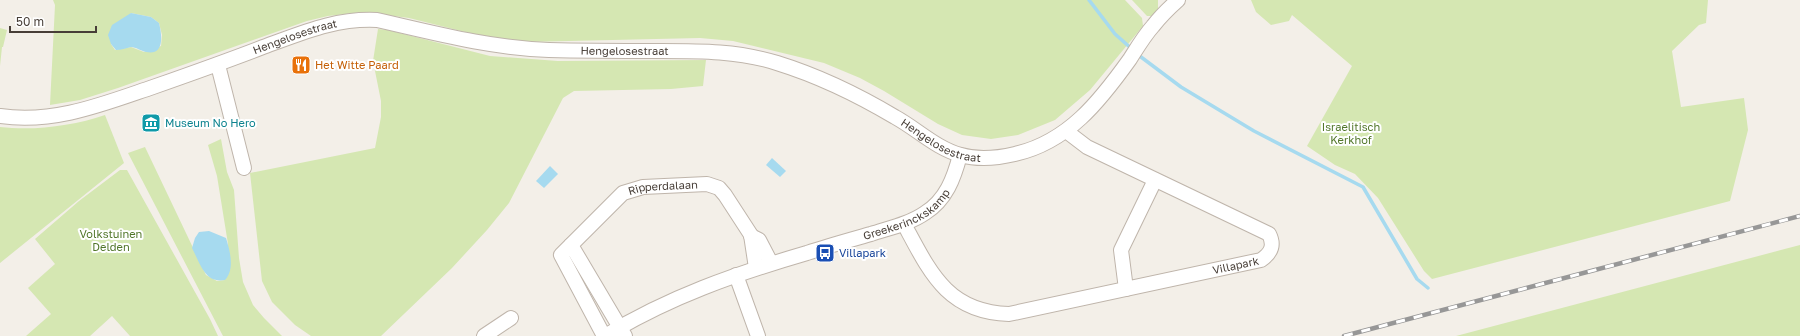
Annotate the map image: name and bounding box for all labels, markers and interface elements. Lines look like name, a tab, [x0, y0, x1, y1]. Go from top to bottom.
scale bar	[10, 8, 96, 34]
text: 50 m	[16, 14, 44, 29]
street label: Hengelosestraat	[251, 16, 338, 56]
street label: Hengelosestraat	[580, 44, 669, 57]
restaurant icon: Het Witte Paard	[290, 54, 312, 76]
place label: Het Witte Paard	[315, 58, 399, 71]
museum icon: Museum No Hero	[140, 112, 162, 134]
street label: Hengelosestraat	[899, 115, 981, 164]
place label: Museum No Hero	[165, 116, 256, 129]
park label: Israelitisch Kerkhof	[1322, 120, 1380, 146]
street label: Ripperdalaan	[626, 177, 698, 197]
street label: Greekerinckskamp	[862, 186, 952, 242]
park label: Volkstuinen Delden	[80, 227, 142, 253]
bus stop icon: Villapark	[814, 242, 836, 264]
place label: Villapark	[839, 246, 886, 259]
street label: Villapark	[1211, 254, 1260, 276]

